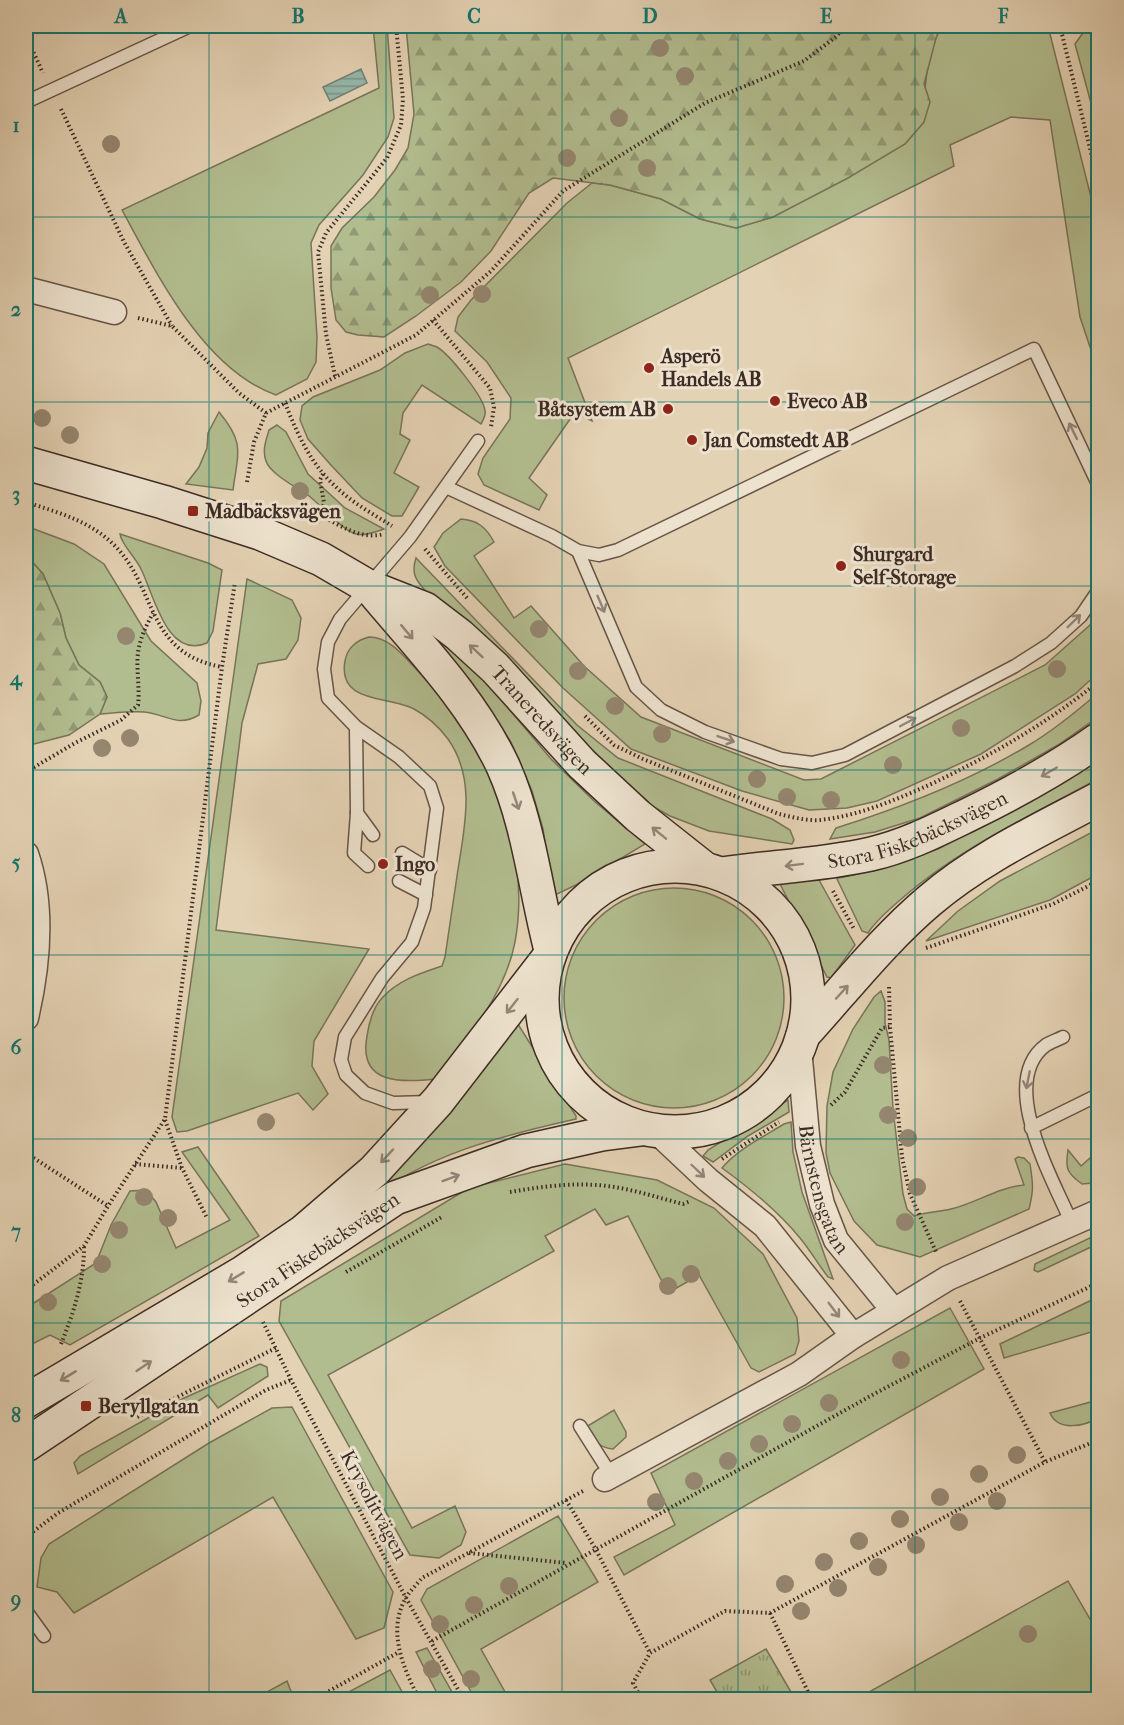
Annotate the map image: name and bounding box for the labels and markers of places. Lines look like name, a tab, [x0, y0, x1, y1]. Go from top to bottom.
place label: Asperö Handels AB	[659, 345, 761, 391]
marker: Asperö Handels AB	[642, 361, 656, 375]
place label: Eveco AB	[787, 390, 868, 413]
marker: Eveco AB	[768, 394, 782, 408]
place label: Båtsystem AB	[537, 398, 656, 421]
marker: Båtsystem AB	[661, 402, 675, 416]
place label: Jan Comstedt AB	[702, 429, 849, 452]
marker: Jan Comstedt AB	[685, 433, 699, 447]
place label: Madbäcksvägen	[204, 500, 341, 523]
marker: Madbäcksvägen	[186, 504, 200, 518]
place label: Shurgard Self-Storage	[853, 543, 956, 589]
marker: Shurgard Self-Storage	[834, 559, 848, 573]
place label: Ingo	[395, 853, 435, 876]
marker: Ingo	[376, 857, 390, 871]
place label: Beryllgatan	[98, 1395, 199, 1418]
marker: Beryllgatan	[79, 1399, 93, 1413]

